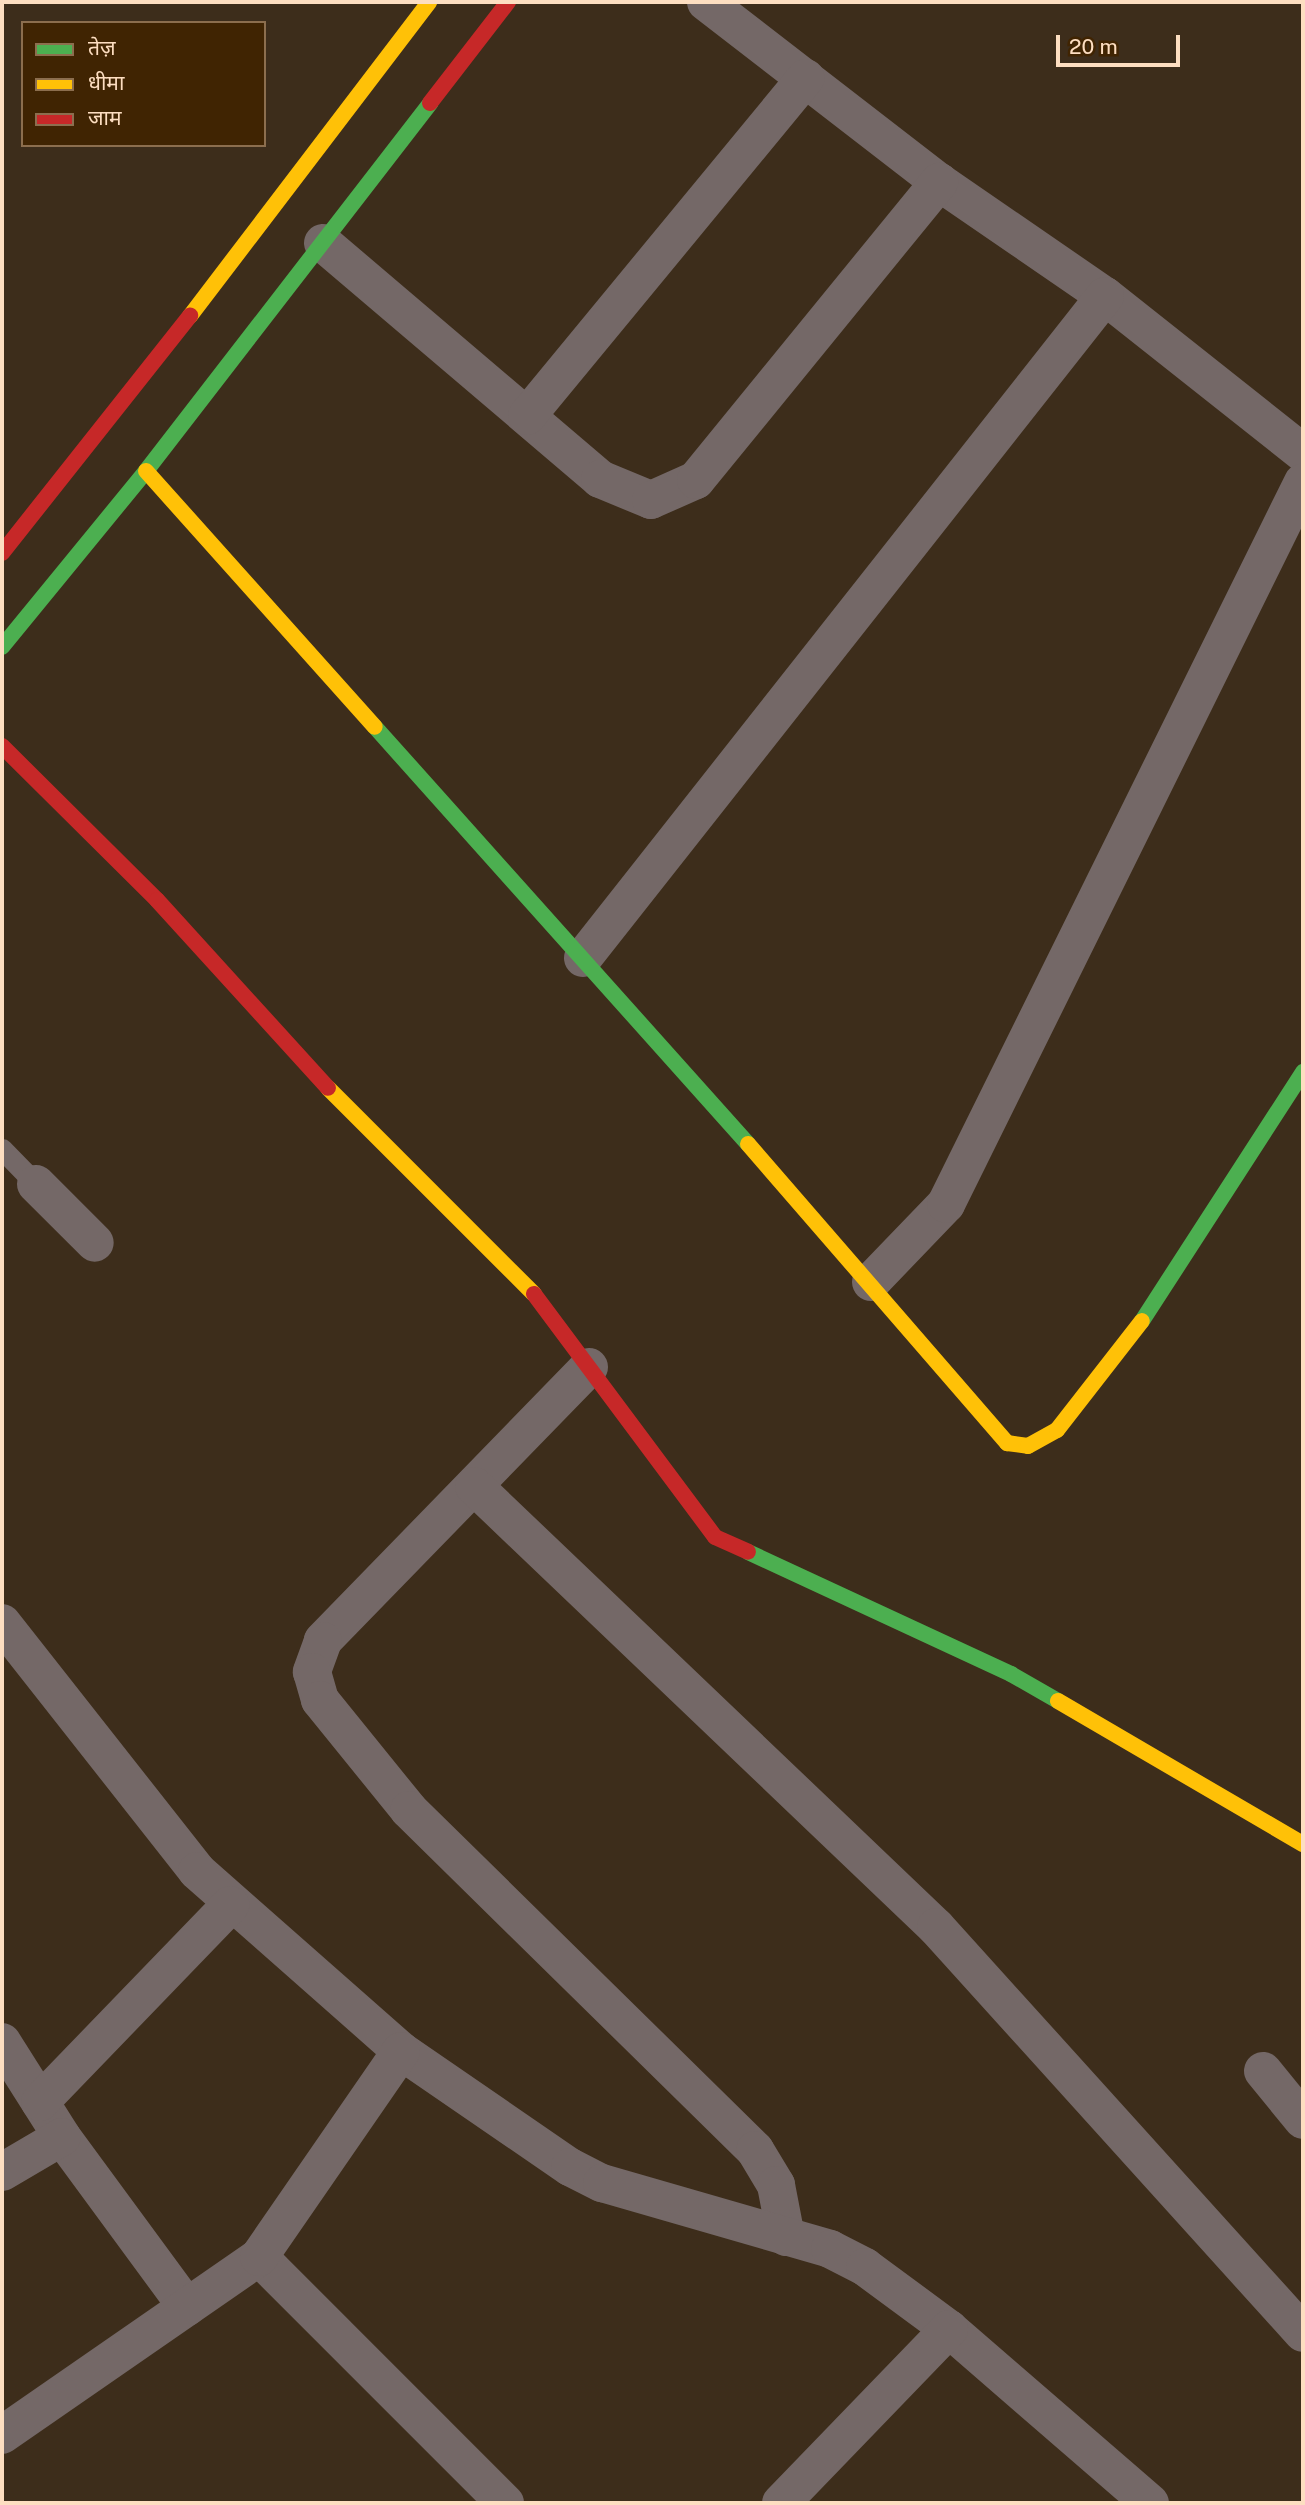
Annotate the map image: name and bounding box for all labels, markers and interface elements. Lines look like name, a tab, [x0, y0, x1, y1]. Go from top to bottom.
legend	[21, 21, 266, 147]
scale bar	[1060, 21, 1184, 65]
text: 20 m	[1069, 34, 1118, 59]
text: तेज़	[88, 35, 116, 60]
text: धीमा	[88, 70, 124, 95]
text: जाम	[88, 105, 122, 130]

